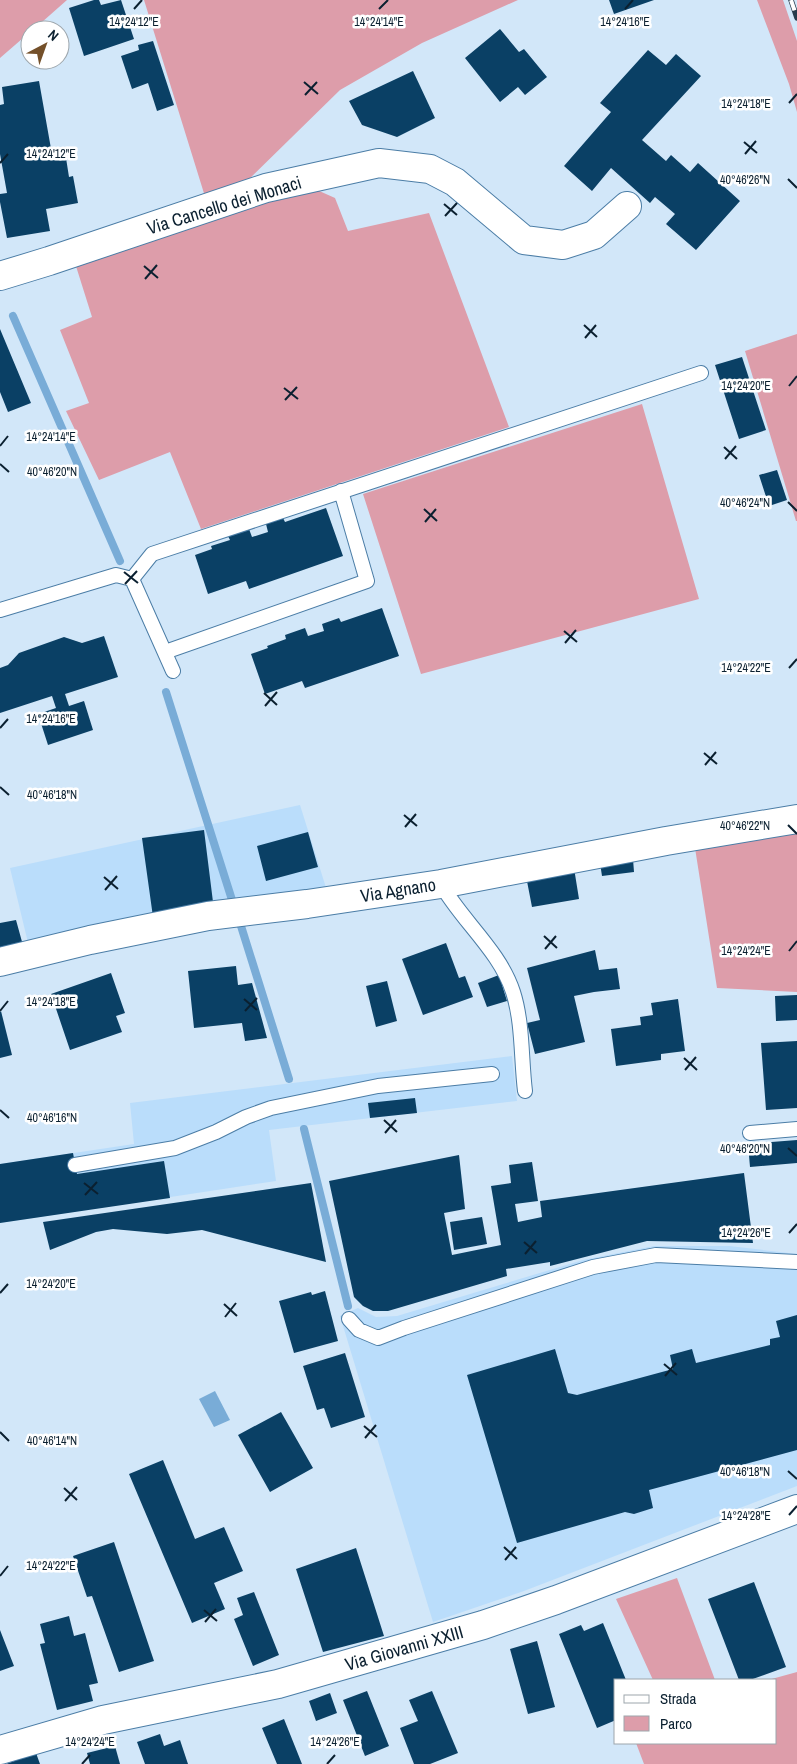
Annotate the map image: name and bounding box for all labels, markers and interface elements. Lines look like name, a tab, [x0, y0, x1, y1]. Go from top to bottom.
text: 14°24'12"E	[109, 14, 159, 30]
text: 14°24'14"E	[354, 14, 404, 30]
text: 14°24'16"E	[600, 14, 650, 30]
north arrow	[20, 20, 70, 70]
text: N	[44, 26, 63, 45]
text: 14°24'18"E	[721, 96, 771, 112]
text: 14°24'12"E	[26, 146, 76, 162]
street label: Via Cancello dei Monaci	[144, 170, 304, 240]
text: 40°46'26"N	[720, 172, 770, 188]
text: 14°24'20"E	[721, 378, 771, 394]
text: 14°24'14"E	[26, 429, 76, 445]
text: 40°46'20"N	[27, 464, 77, 480]
text: 40°46'24"N	[720, 495, 770, 511]
text: 14°24'22"E	[721, 660, 771, 676]
text: 14°24'16"E	[26, 711, 76, 727]
text: 40°46'18"N	[27, 787, 77, 803]
text: 40°46'22"N	[720, 818, 770, 834]
street label: Via Agnano	[358, 872, 438, 908]
text: 14°24'24"E	[721, 943, 771, 959]
text: 14°24'18"E	[26, 994, 76, 1010]
text: 40°46'16"N	[27, 1110, 77, 1126]
text: 40°46'20"N	[720, 1141, 770, 1157]
text: 14°24'26"E	[721, 1225, 771, 1241]
text: 14°24'20"E	[26, 1276, 76, 1292]
text: 40°46'14"N	[27, 1433, 77, 1449]
text: 40°46'18"N	[720, 1464, 770, 1480]
text: 14°24'28"E	[721, 1508, 771, 1524]
text: 14°24'22"E	[26, 1558, 76, 1574]
street label: Via Giovanni XXIII	[342, 1619, 466, 1677]
legend	[614, 1679, 777, 1744]
text: Strada	[660, 1688, 696, 1709]
text: Parco	[660, 1713, 692, 1734]
text: 14°24'24"E	[65, 1734, 115, 1750]
text: 14°24'26"E	[310, 1734, 360, 1750]

